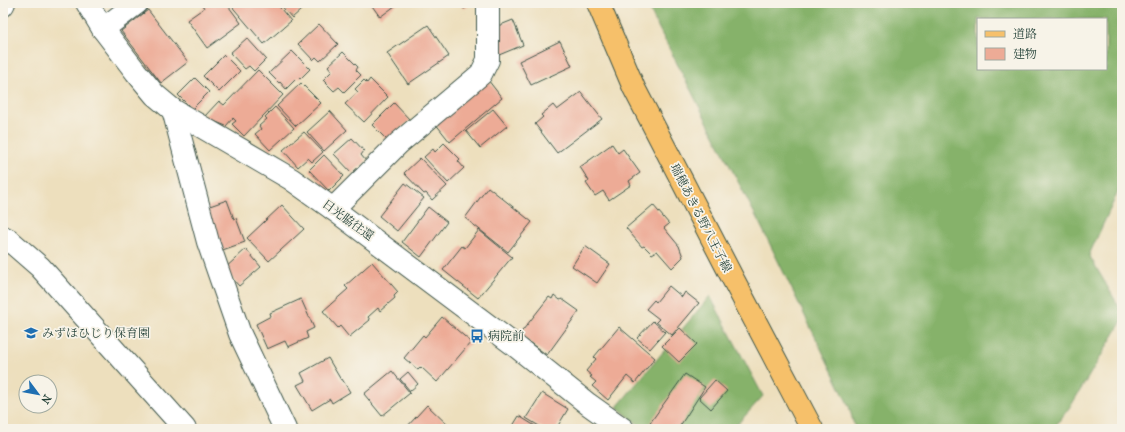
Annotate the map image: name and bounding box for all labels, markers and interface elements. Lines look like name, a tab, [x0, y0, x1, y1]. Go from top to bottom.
legend	[977, 18, 1107, 70]
text: 道路	[1013, 27, 1037, 41]
text: 建物	[1013, 47, 1037, 61]
street label: 瑞穂あきる野八王子線	[668, 161, 734, 275]
street label: 日光脇往還	[320, 197, 376, 243]
school or university icon: みずほひじり保育園	[23, 325, 39, 341]
place label: みずほひじり保育園	[42, 326, 150, 340]
bus stop icon: 病院前	[469, 328, 485, 344]
place label: 病院前	[488, 329, 524, 343]
north arrow	[18, 374, 58, 414]
text: N	[38, 392, 54, 407]

